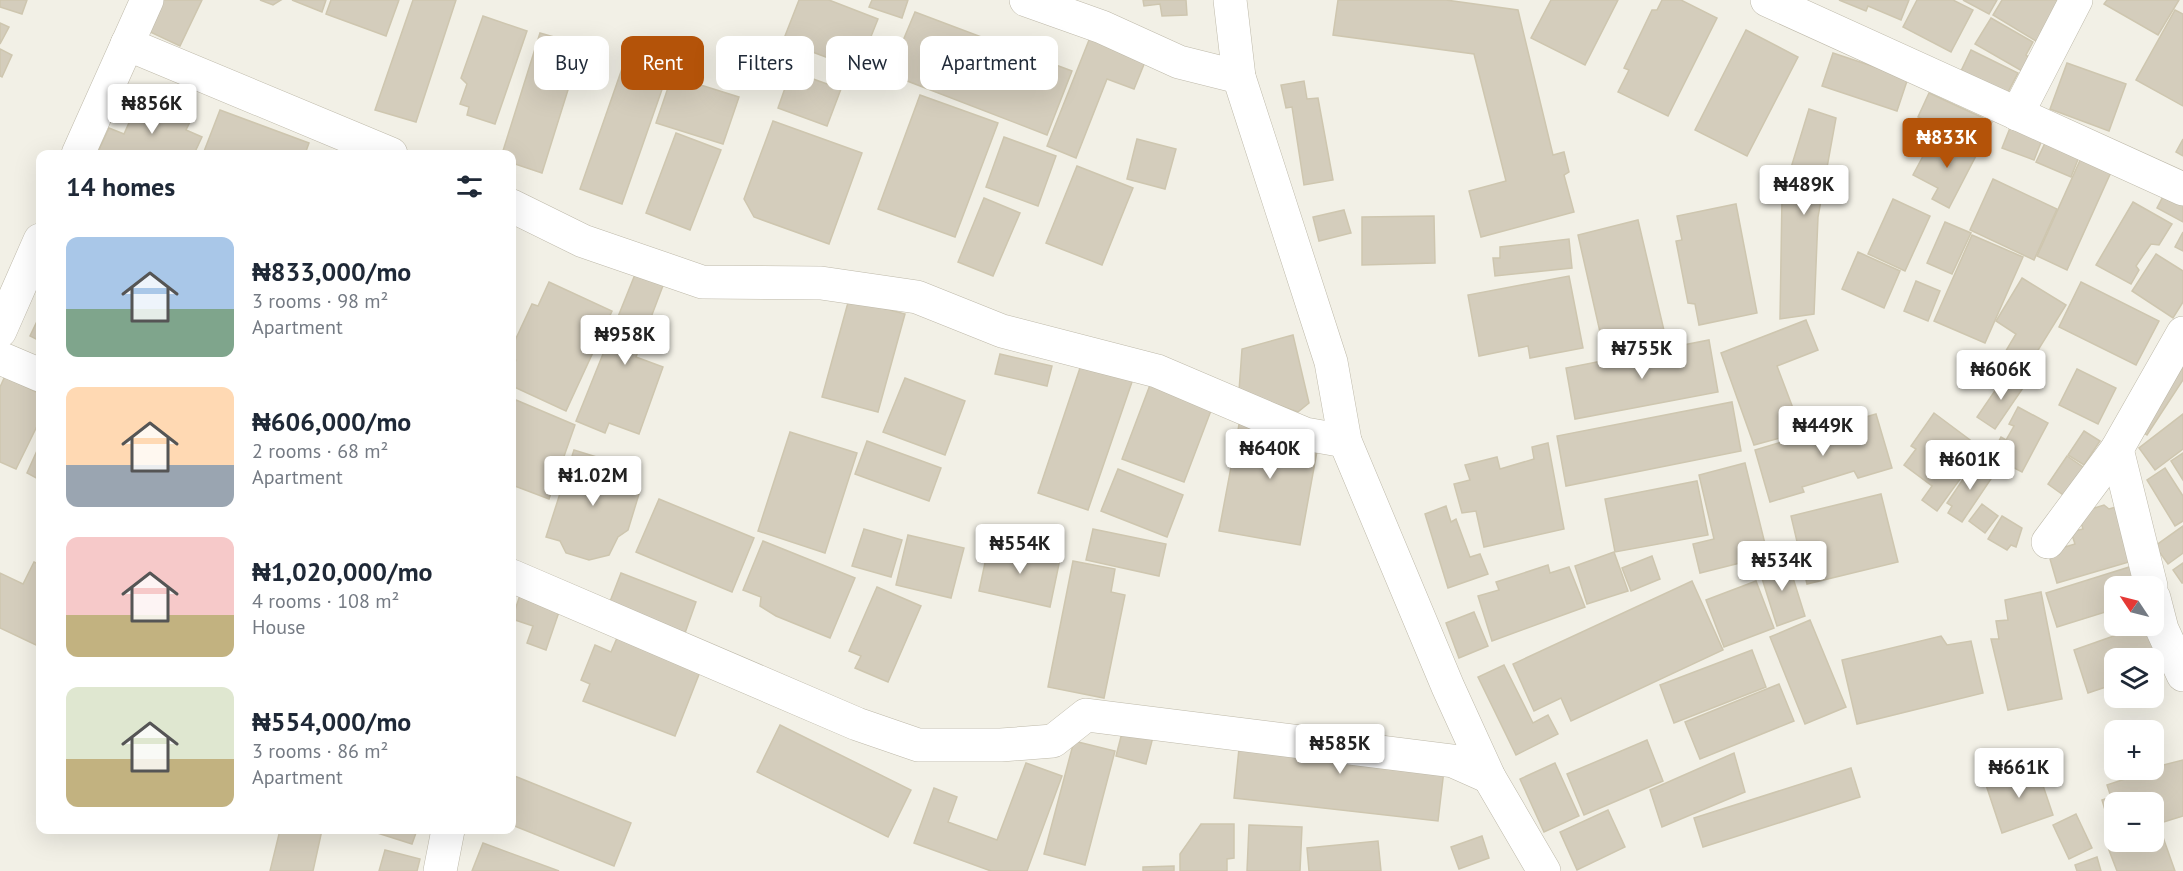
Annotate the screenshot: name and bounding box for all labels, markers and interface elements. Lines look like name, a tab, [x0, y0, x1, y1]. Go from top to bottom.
chip: Buy	[534, 36, 609, 90]
chip: Rent	[621, 36, 704, 90]
chip: Filters	[716, 36, 814, 90]
chip: New	[826, 36, 908, 90]
chip: Apartment	[920, 36, 1058, 90]
pin: ₦856K	[110, 84, 194, 135]
text: ₦856K	[122, 90, 182, 116]
pin: ₦833K	[1905, 118, 1989, 169]
text: ₦833K	[1917, 124, 1977, 150]
pin: ₦489K	[1762, 165, 1846, 216]
text: 14 homes	[66, 170, 175, 203]
icon: filters	[453, 170, 486, 203]
text: ₦489K	[1774, 171, 1834, 197]
text: ₦833,000/mo	[252, 255, 411, 288]
icon: home	[114, 261, 186, 333]
text: 3 rooms · 98 m²	[252, 288, 388, 314]
text: Apartment	[252, 314, 343, 340]
pin: ₦958K	[583, 315, 667, 366]
text: ₦958K	[595, 321, 655, 347]
pin: ₦755K	[1600, 329, 1684, 380]
text: ₦755K	[1612, 335, 1672, 361]
pin: ₦606K	[1959, 350, 2043, 401]
text: ₦606K	[1971, 356, 2031, 382]
text: ₦606,000/mo	[252, 405, 411, 438]
pin: ₦449K	[1781, 406, 1865, 457]
icon: home	[114, 411, 186, 483]
text: ₦449K	[1793, 412, 1853, 438]
pin: ₦640K	[1228, 429, 1312, 480]
text: ₦640K	[1240, 435, 1300, 461]
text: 2 rooms · 68 m²	[252, 438, 388, 464]
pin: ₦601K	[1928, 440, 2012, 491]
text: ₦601K	[1940, 446, 2000, 472]
pin: ₦1.02M	[544, 456, 642, 507]
text: ₦1.02M	[558, 462, 628, 488]
text: Apartment	[252, 464, 343, 490]
pin: ₦554K	[978, 524, 1062, 575]
text: ₦554K	[990, 530, 1050, 556]
pin: ₦534K	[1740, 541, 1824, 592]
text: ₦534K	[1752, 547, 1812, 573]
text: ₦1,020,000/mo	[252, 555, 433, 588]
icon: home	[114, 561, 186, 633]
north arrow	[2104, 576, 2164, 636]
map controls	[2104, 576, 2164, 852]
text: 4 rooms · 108 m²	[252, 588, 399, 614]
text: House	[252, 614, 306, 640]
button: layers	[2104, 648, 2164, 708]
text: ₦554,000/mo	[252, 705, 411, 738]
icon: home	[114, 711, 186, 783]
button: +	[2104, 720, 2164, 780]
pin: ₦585K	[1298, 724, 1382, 775]
text: ₦585K	[1310, 730, 1370, 756]
text: 3 rooms · 86 m²	[252, 738, 388, 764]
pin: ₦661K	[1977, 748, 2061, 799]
text: ₦661K	[1989, 754, 2049, 780]
text: Apartment	[252, 764, 343, 790]
button: −	[2104, 792, 2164, 852]

